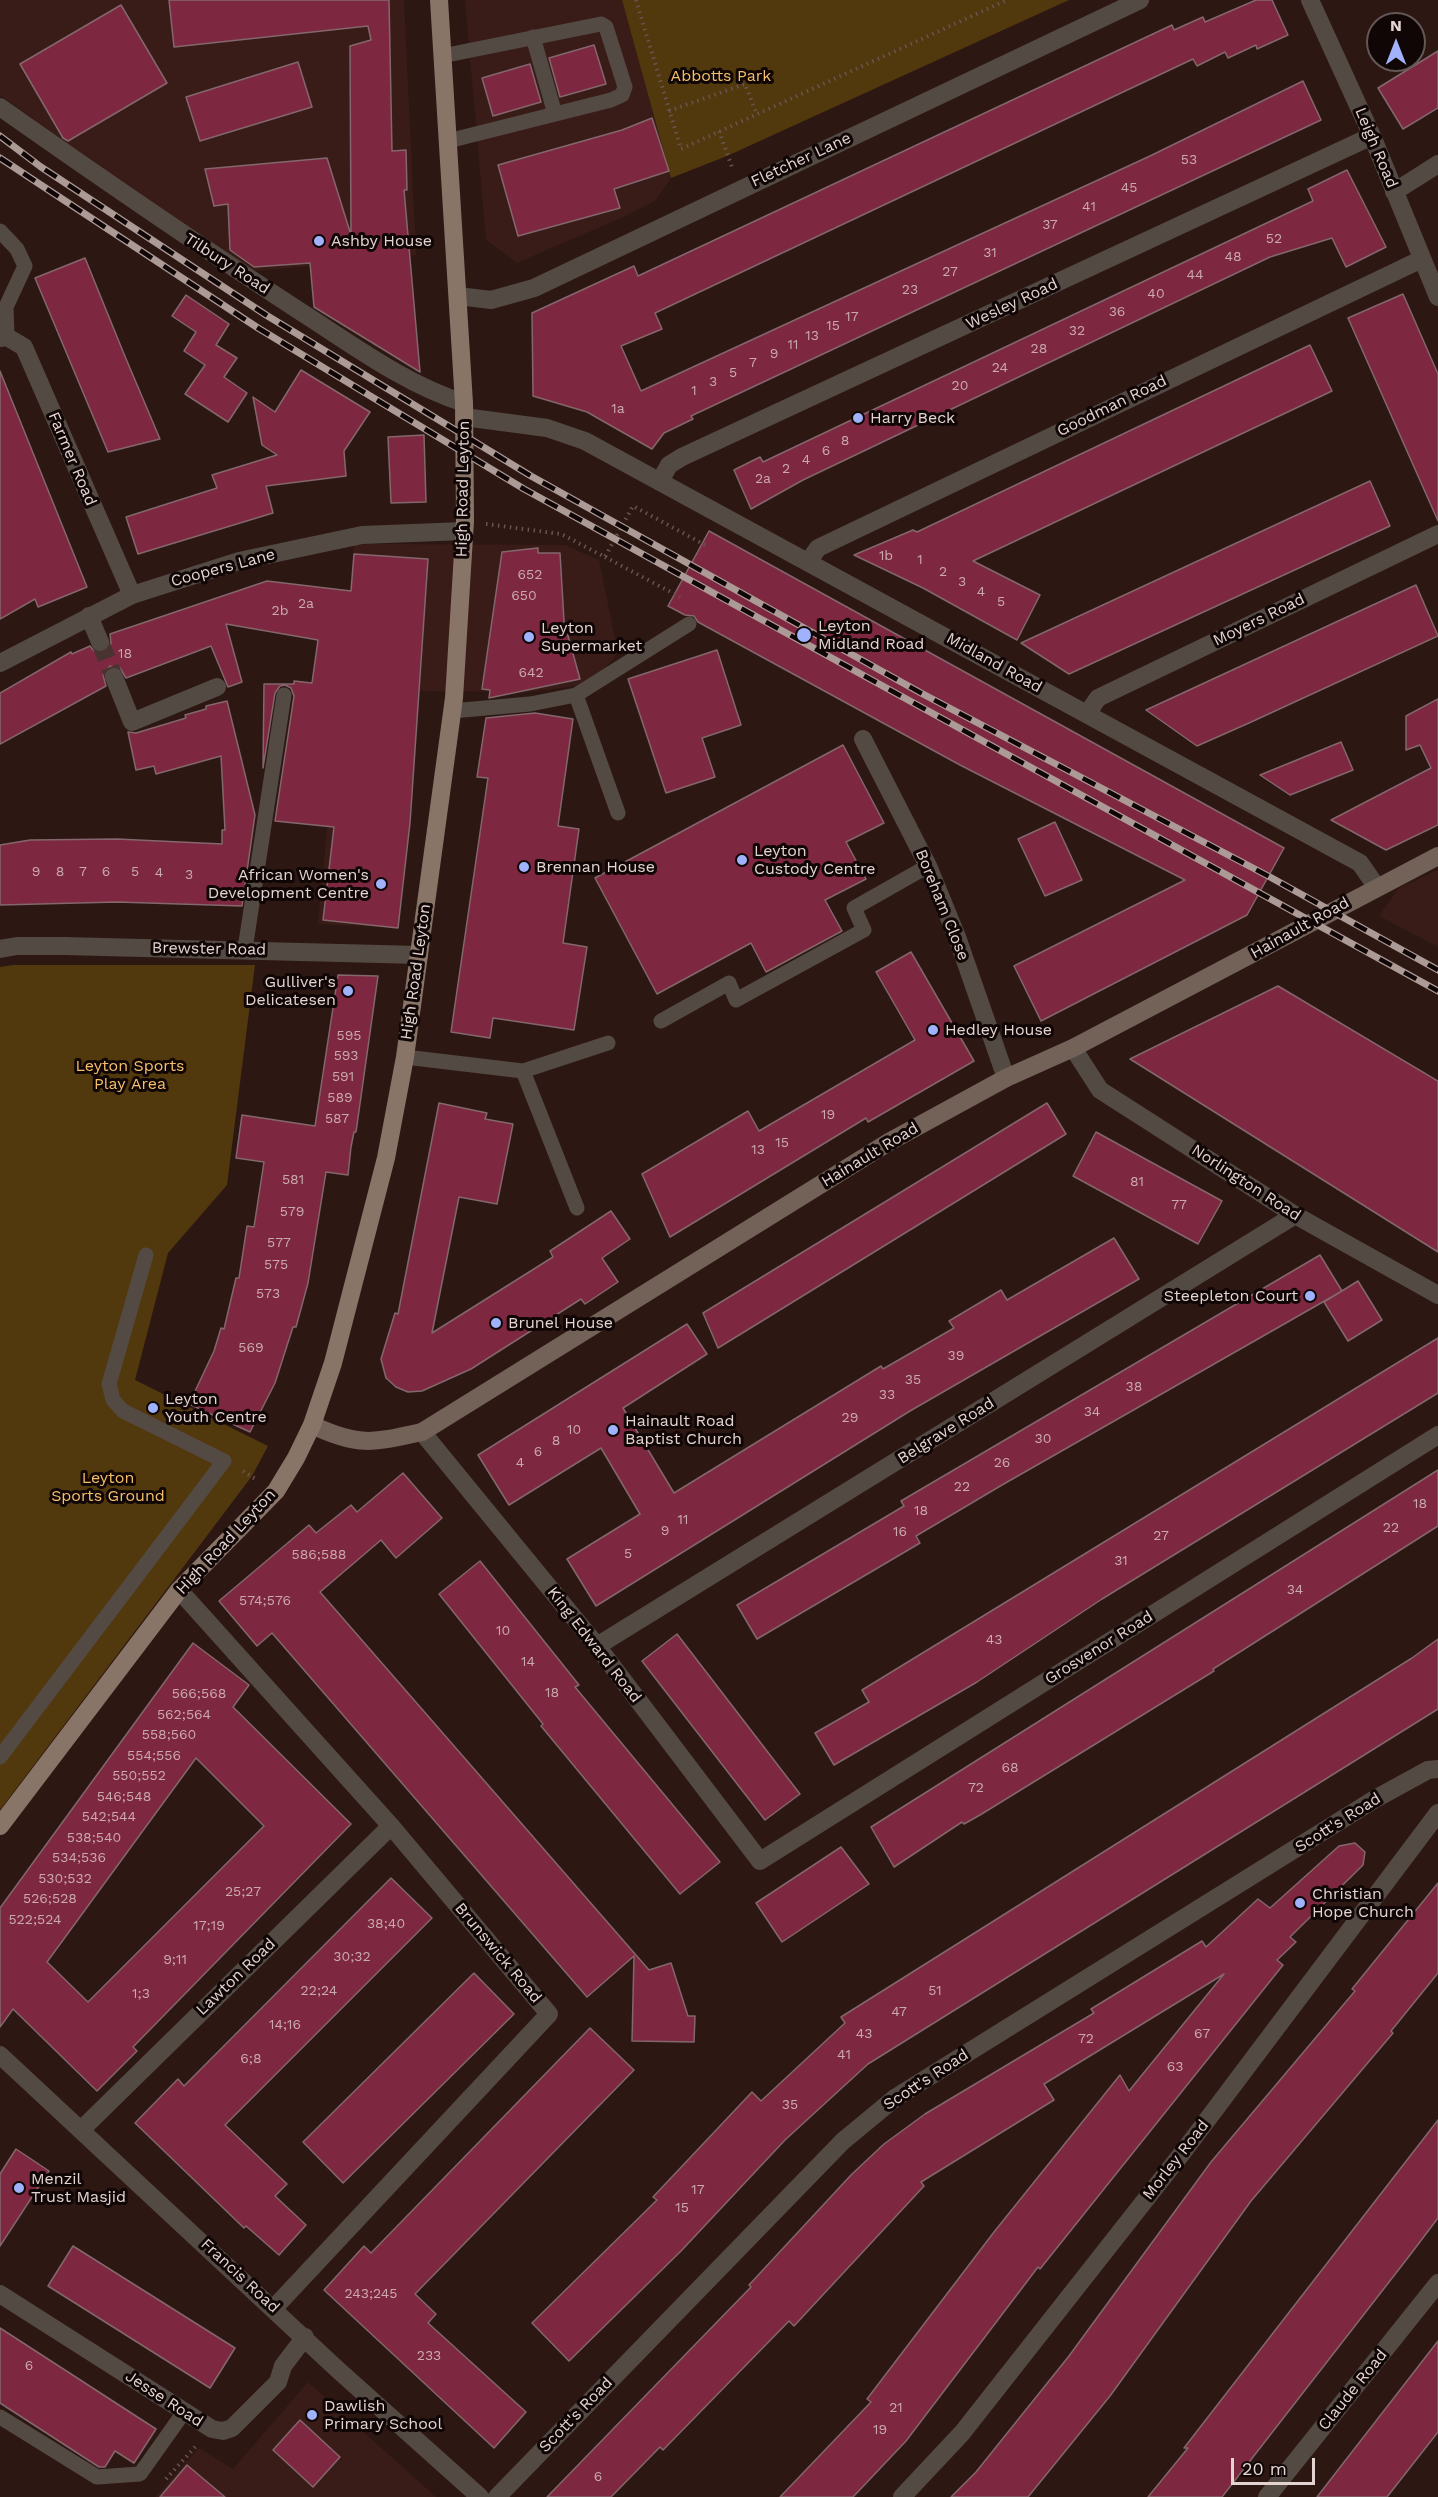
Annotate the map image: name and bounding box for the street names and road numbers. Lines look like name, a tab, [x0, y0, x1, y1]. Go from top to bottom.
street label: Leigh Road	[1350, 105, 1402, 191]
street label: Fletcher Lane	[748, 128, 854, 192]
street label: Tilbury Road	[181, 229, 273, 299]
street label: Wesley Road	[963, 274, 1061, 334]
street label: Goodman Road	[1054, 371, 1170, 441]
street label: Farmer Road	[44, 409, 100, 509]
street label: High Road Leyton	[452, 420, 474, 558]
street label: Coopers Lane	[169, 545, 277, 591]
street label: Moyers Road	[1210, 590, 1308, 650]
street label: Midland Road	[943, 629, 1045, 697]
street label: Boreham Close	[911, 847, 973, 963]
street label: Hainault Road	[1247, 893, 1353, 963]
street label: High Road Leyton	[397, 903, 435, 1041]
street label: Brewster Road	[152, 938, 266, 960]
street label: Hainault Road	[818, 1119, 922, 1191]
street label: Norlington Road	[1188, 1141, 1304, 1225]
street label: Belgrave Road	[894, 1394, 998, 1468]
street label: High Road Leyton	[172, 1485, 280, 1599]
street label: King Edward Road	[543, 1583, 645, 1707]
street label: Grosvenor Road	[1041, 1607, 1157, 1689]
street label: Scott's Road	[1292, 1789, 1384, 1857]
street label: Brunswick Road	[451, 1899, 545, 2007]
street label: Lawton Road	[192, 1934, 280, 2020]
street label: Scott's Road	[880, 2045, 972, 2115]
street label: Morley Road	[1139, 2116, 1213, 2204]
street label: Francis Road	[197, 2235, 283, 2317]
street label: Claude Road	[1315, 2346, 1391, 2434]
street label: Jesse Road	[122, 2367, 206, 2431]
street label: Scott's Road	[535, 2373, 617, 2457]

